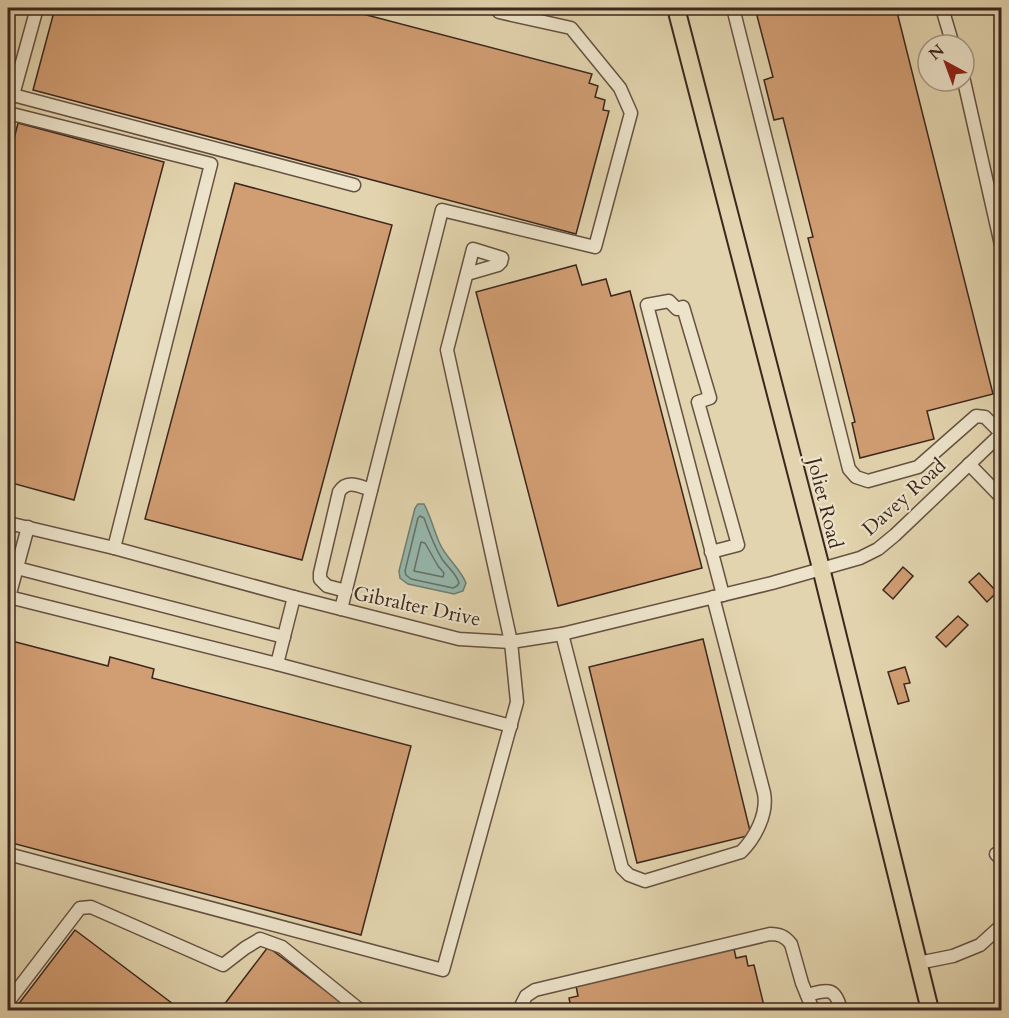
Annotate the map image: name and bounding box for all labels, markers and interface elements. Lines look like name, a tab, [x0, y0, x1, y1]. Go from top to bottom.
north arrow	[916, 33, 976, 93]
text: N	[924, 40, 949, 65]
street label: Joliet Road	[800, 452, 849, 552]
street label: Davey Road	[856, 452, 952, 542]
street label: Gibralter Drive	[351, 579, 483, 633]

